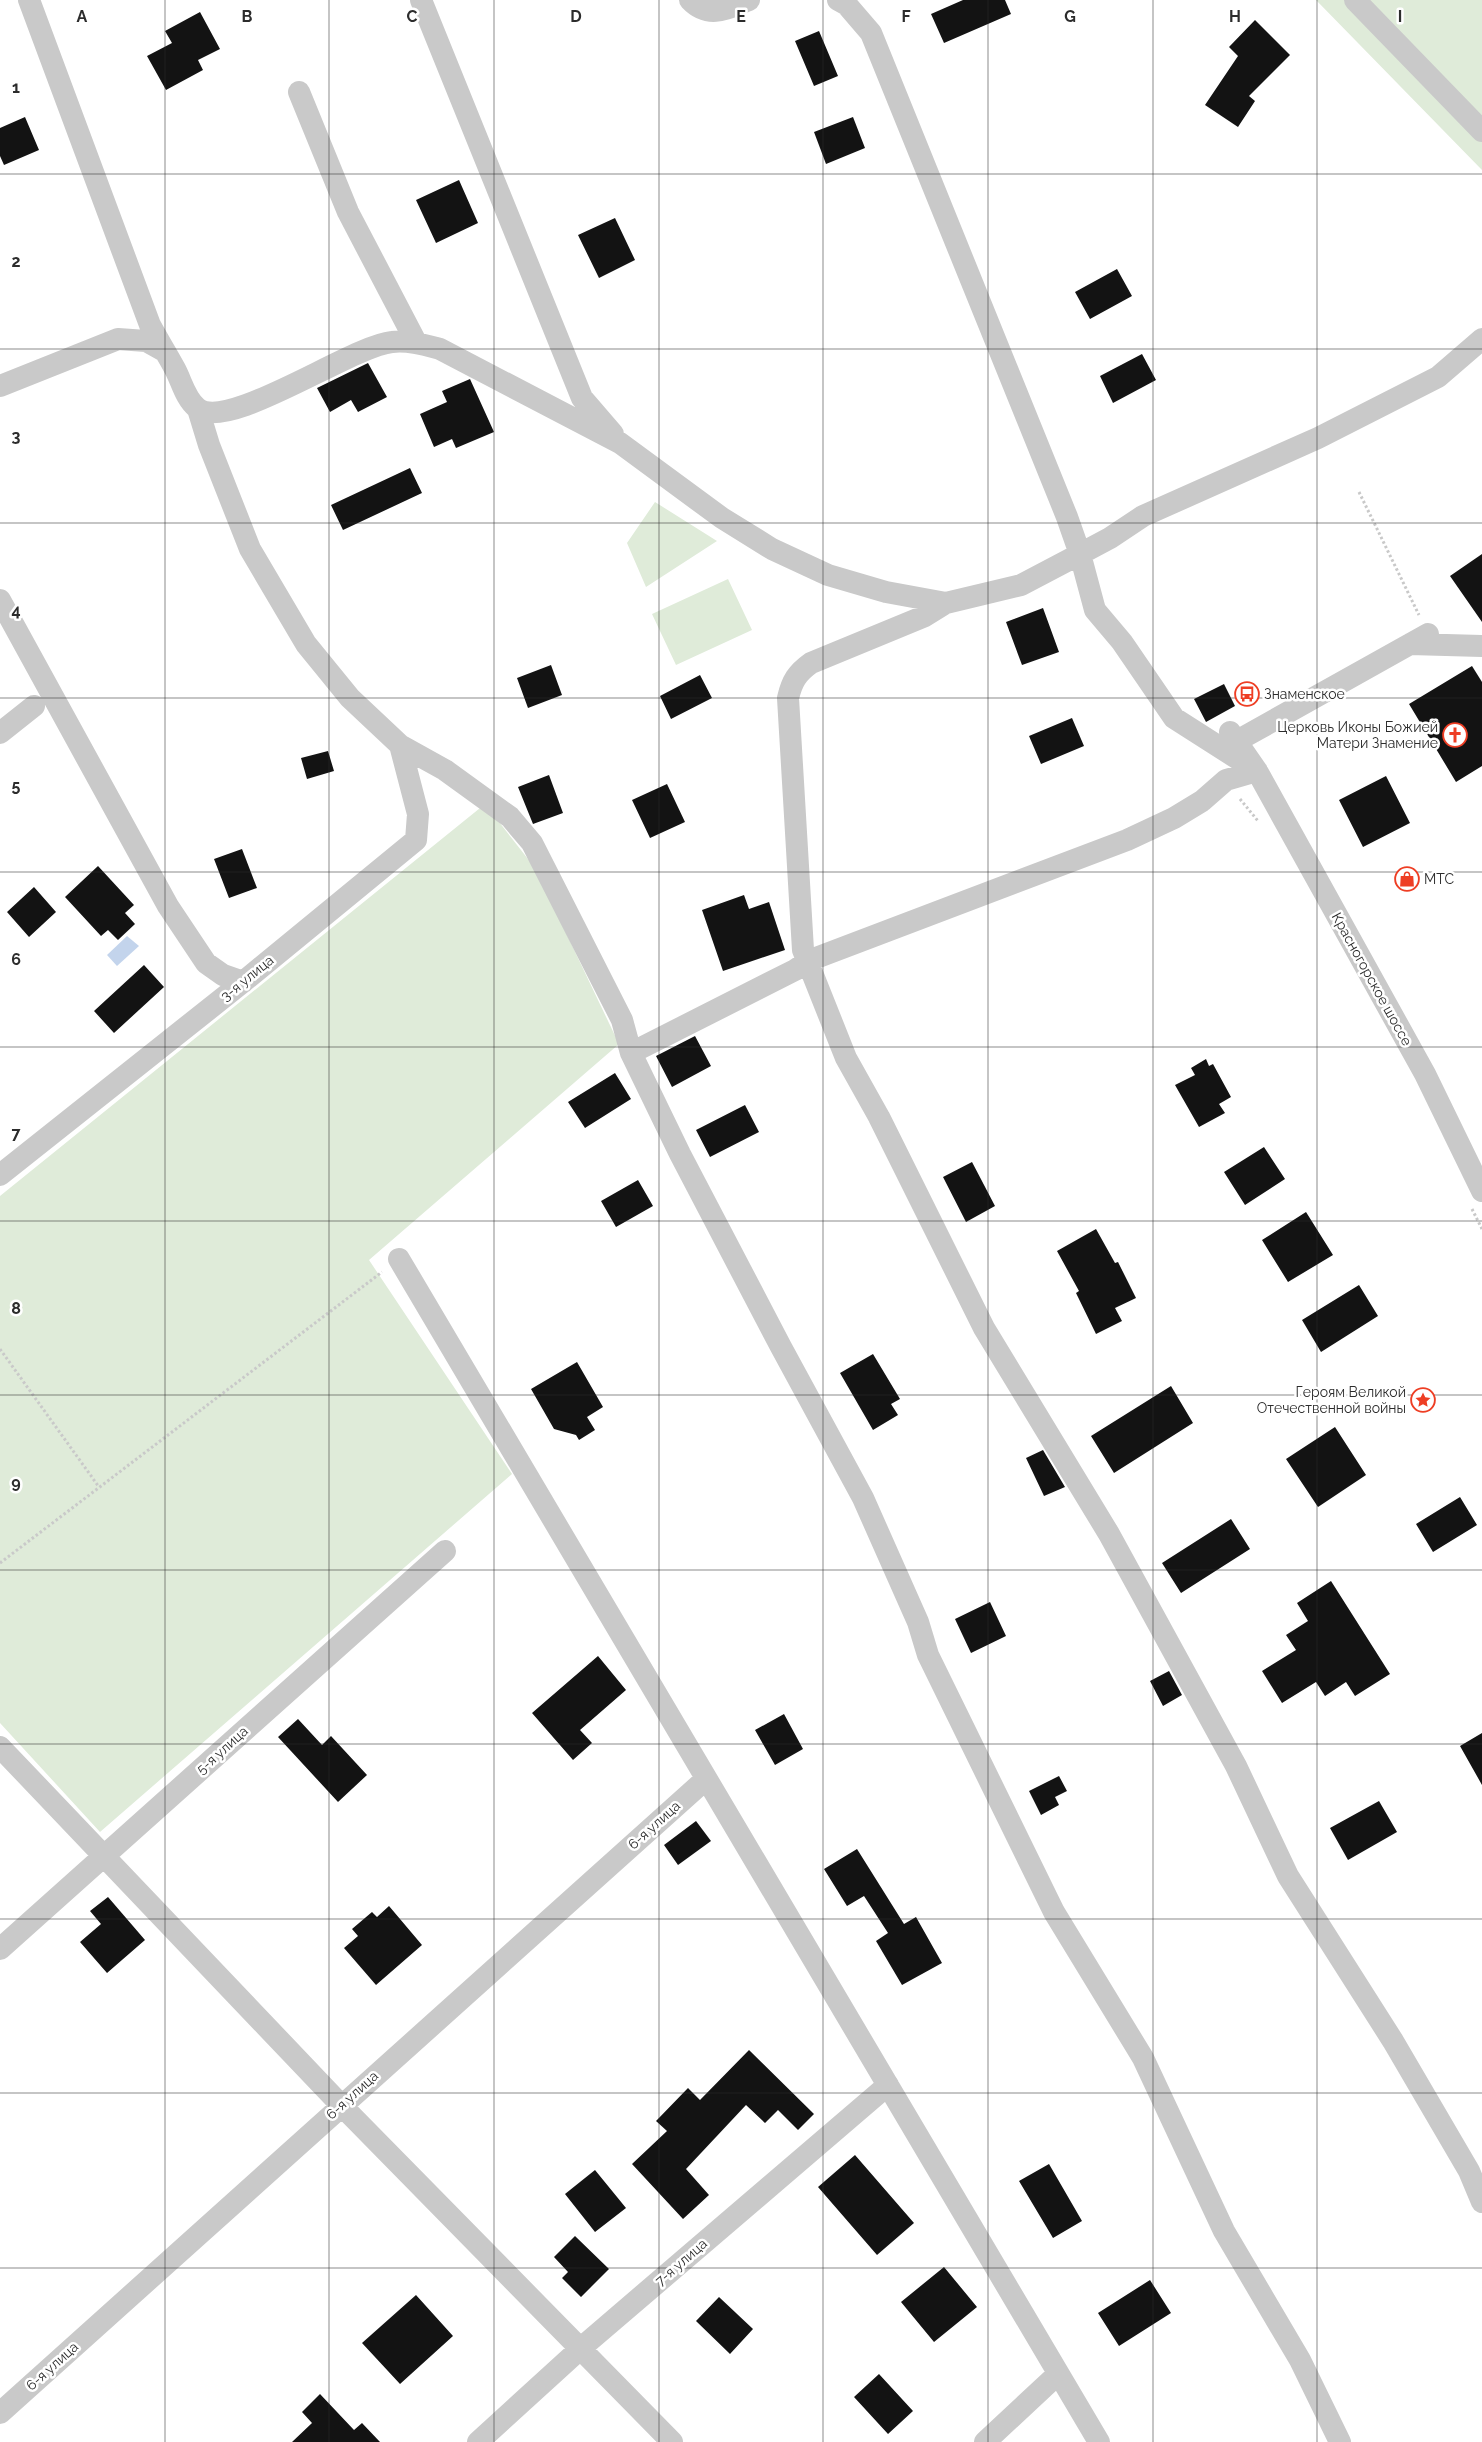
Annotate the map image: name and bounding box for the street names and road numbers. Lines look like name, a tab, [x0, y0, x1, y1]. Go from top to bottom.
street label: Красногорское шоссе	[1329, 910, 1415, 1048]
street label: 3-я улица	[217, 952, 277, 1004]
street label: 5-я улица	[193, 1723, 251, 1777]
street label: 6-я улица	[625, 1798, 683, 1852]
street label: 6-я улица	[323, 2068, 381, 2122]
street label: 7-я улица	[652, 2235, 710, 2289]
street label: 6-я улица	[23, 2339, 81, 2393]

